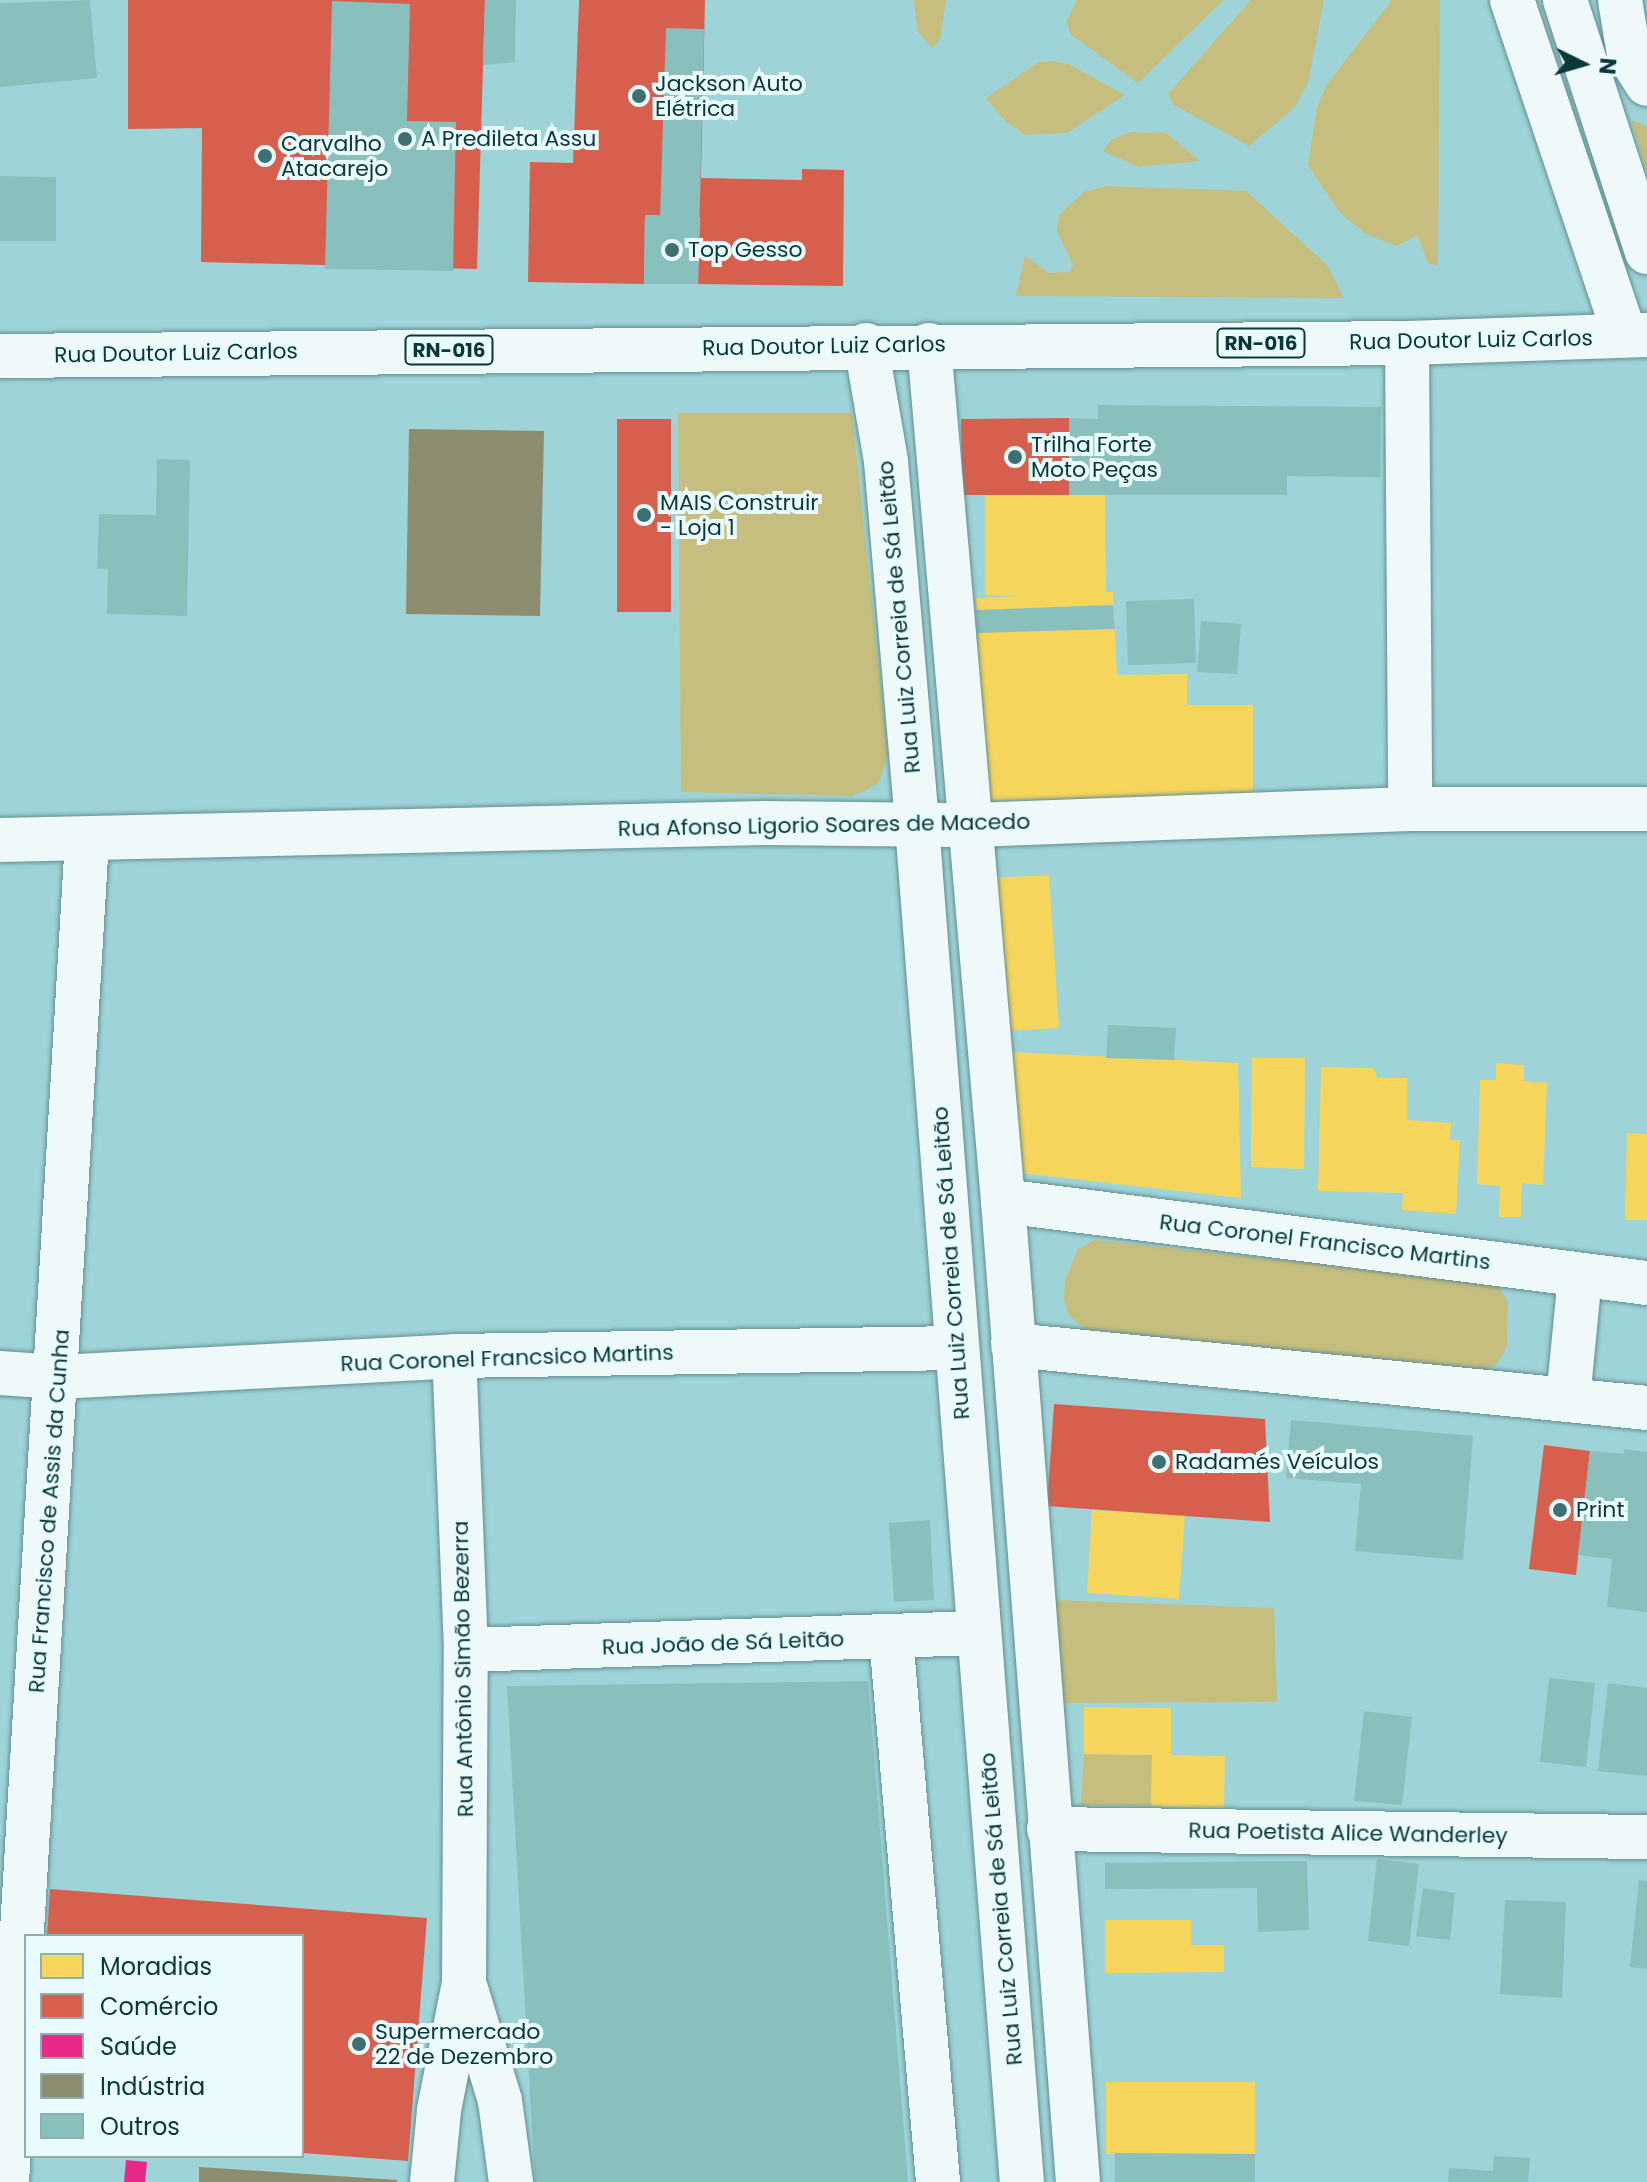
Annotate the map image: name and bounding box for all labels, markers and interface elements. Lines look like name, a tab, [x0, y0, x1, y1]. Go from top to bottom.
north arrow	[1543, 24, 1623, 104]
text: N	[1591, 57, 1624, 76]
place label: Jackson Auto Elétrica	[655, 70, 803, 122]
marker: Jackson Auto Elétrica	[630, 87, 648, 105]
place label: A Predileta Assu	[421, 126, 596, 152]
place label: Carvalho Atacarejo	[281, 130, 388, 182]
marker: A Predileta Assu	[396, 130, 414, 148]
marker: Carvalho Atacarejo	[256, 147, 274, 165]
place label: Top Gesso	[688, 237, 803, 263]
marker: Top Gesso	[663, 241, 681, 259]
street label: Rua Doutor Luiz Carlos	[1349, 325, 1593, 355]
road number: RN-016	[1215, 327, 1307, 359]
street label: Rua Doutor Luiz Carlos	[702, 331, 946, 361]
road number: RN-016	[403, 334, 495, 366]
street label: Rua Doutor Luiz Carlos	[54, 338, 298, 368]
place label: Trilha Forte Moto Peças	[1031, 431, 1158, 482]
marker: Trilha Forte Moto Peças	[1006, 448, 1024, 466]
street label: Rua Luiz Correia de Sá Leitão	[872, 459, 926, 775]
place label: MAIS Construir - Loja 1	[660, 489, 819, 540]
marker: MAIS Construir - Loja 1	[635, 506, 653, 524]
street label: Rua Afonso Ligorio Soares de Macedo	[618, 808, 1030, 842]
street label: Rua Luiz Correia de Sá Leitão	[927, 1106, 975, 1420]
street label: Rua Coronel Francisco Martins	[1158, 1209, 1492, 1275]
street label: Rua Francisco de Assis da Cunha	[23, 1328, 75, 1694]
street label: Rua Coronel Francsico Martins	[340, 1339, 674, 1377]
place label: Radamés Veículos	[1175, 1449, 1379, 1475]
marker: Radamés Veículos	[1150, 1453, 1168, 1471]
place label: Print	[1576, 1497, 1624, 1523]
marker: Print	[1551, 1501, 1569, 1519]
street label: Rua Antônio Simão Bezerra	[447, 1521, 479, 1817]
street label: Rua João de Sá Leitão	[601, 1626, 845, 1660]
street label: Rua Luiz Correia de Sá Leitão	[974, 1751, 1028, 2067]
street label: Rua Poetista Alice Wanderley	[1188, 1817, 1508, 1849]
legend	[24, 1934, 304, 2158]
text: Moradias	[100, 1950, 212, 1983]
text: Comércio	[100, 1990, 218, 2023]
place label: Supermercado 22 de Dezembro	[375, 2018, 553, 2070]
text: Saúde	[100, 2030, 177, 2063]
marker: Supermercado 22 de Dezembro	[350, 2035, 368, 2053]
text: Indústria	[100, 2070, 205, 2103]
text: Outros	[100, 2110, 180, 2143]

